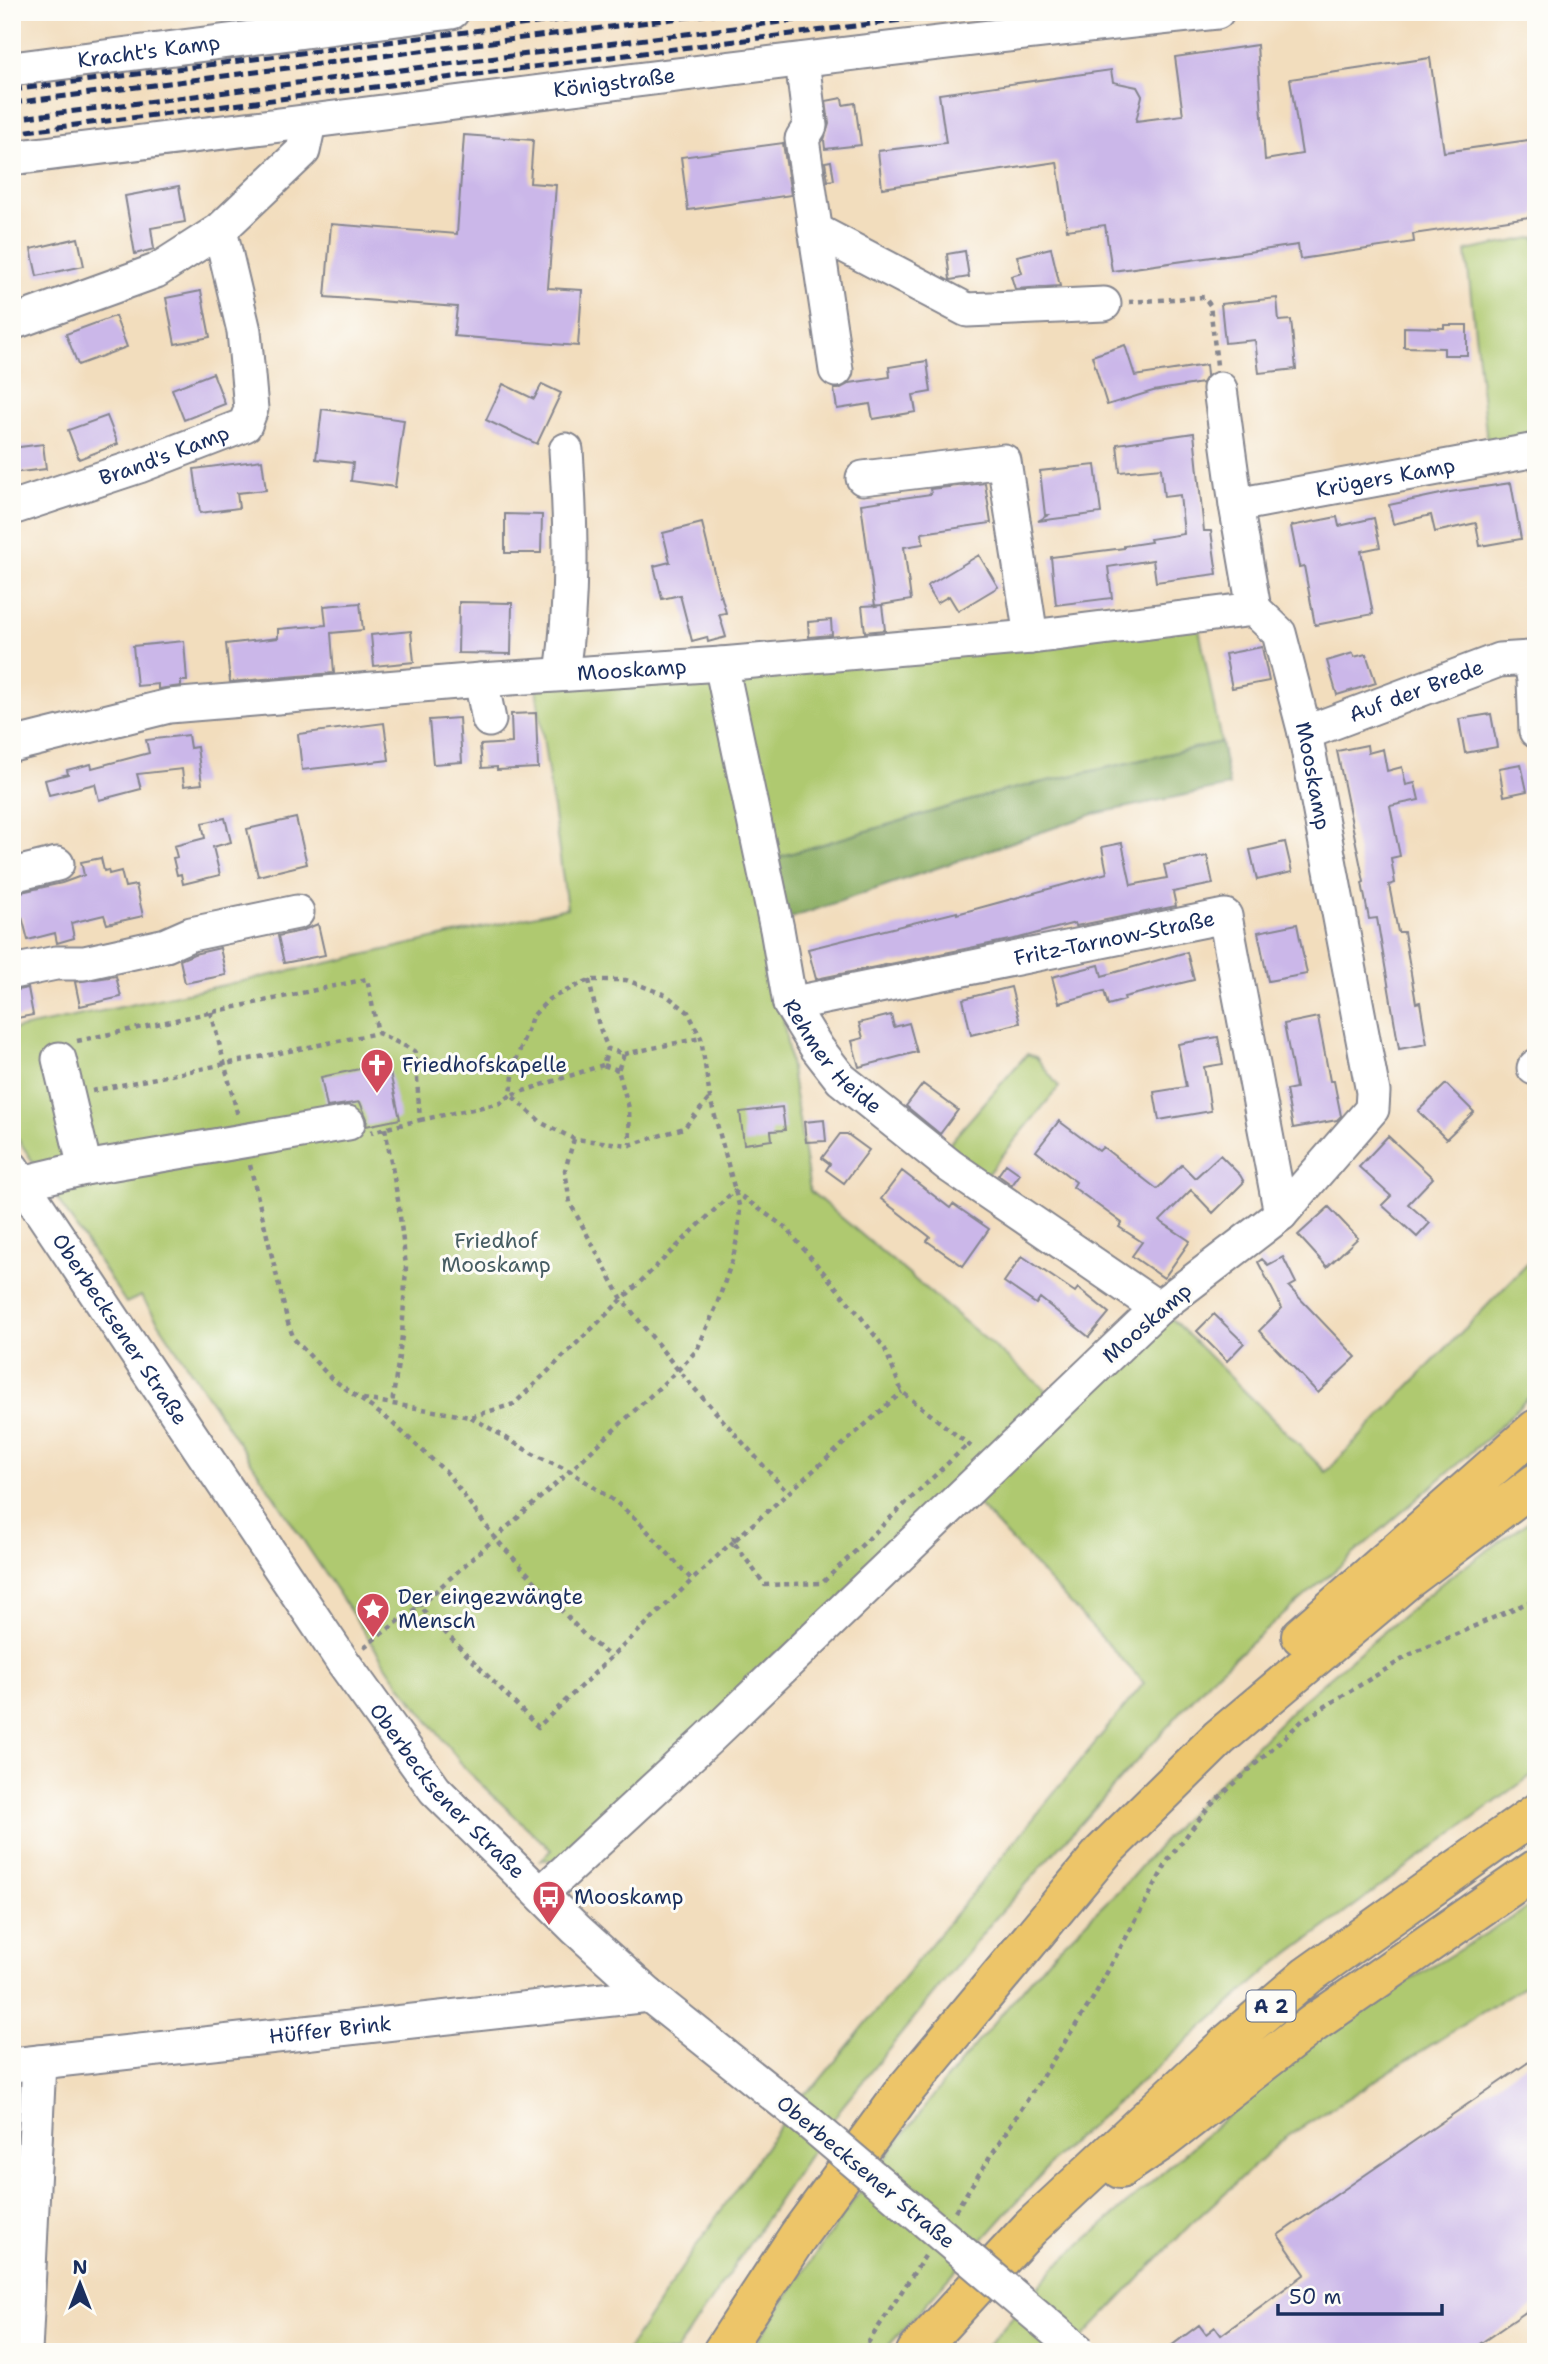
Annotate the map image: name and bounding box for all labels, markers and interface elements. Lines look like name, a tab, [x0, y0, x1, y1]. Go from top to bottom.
street label: Kracht's Kamp	[76, 28, 222, 74]
street label: Königstraße	[552, 61, 677, 104]
street label: Brand's Kamp	[95, 418, 233, 492]
street label: Krügers Kamp	[1314, 451, 1457, 504]
street label: Mooskamp	[576, 652, 687, 688]
street label: Auf der Brede	[1345, 653, 1488, 729]
street label: Mooskamp	[1289, 719, 1337, 832]
street label: Fritz-Tarnow-Straße	[1011, 904, 1217, 972]
street label: Rehmer Heide	[776, 994, 888, 1120]
church icon: Friedhofskapelle	[358, 1046, 396, 1095]
place label: Friedhofskapelle	[402, 1051, 567, 1079]
park label: Friedhof Mooskamp	[441, 1227, 551, 1279]
street label: Oberbecksener Straße	[46, 1228, 194, 1431]
street label: Mooskamp	[1096, 1276, 1198, 1370]
place label: Der eingezwängte Mensch	[398, 1583, 583, 1635]
place icon: Der eingezwängte Mensch	[354, 1590, 392, 1639]
street label: Oberbecksener Straße	[363, 1697, 531, 1885]
bus stop icon: Mooskamp	[530, 1878, 568, 1927]
place label: Mooskamp	[574, 1883, 684, 1911]
road number: A 2	[1246, 1990, 1296, 2022]
street label: Hüffer Brink	[267, 2009, 393, 2051]
street label: Oberbecksener Straße	[771, 2089, 961, 2255]
north arrow	[46, 2248, 116, 2318]
text: N	[72, 2255, 88, 2280]
scale bar	[1278, 2273, 1443, 2317]
text: 50 m	[1289, 2283, 1342, 2311]

